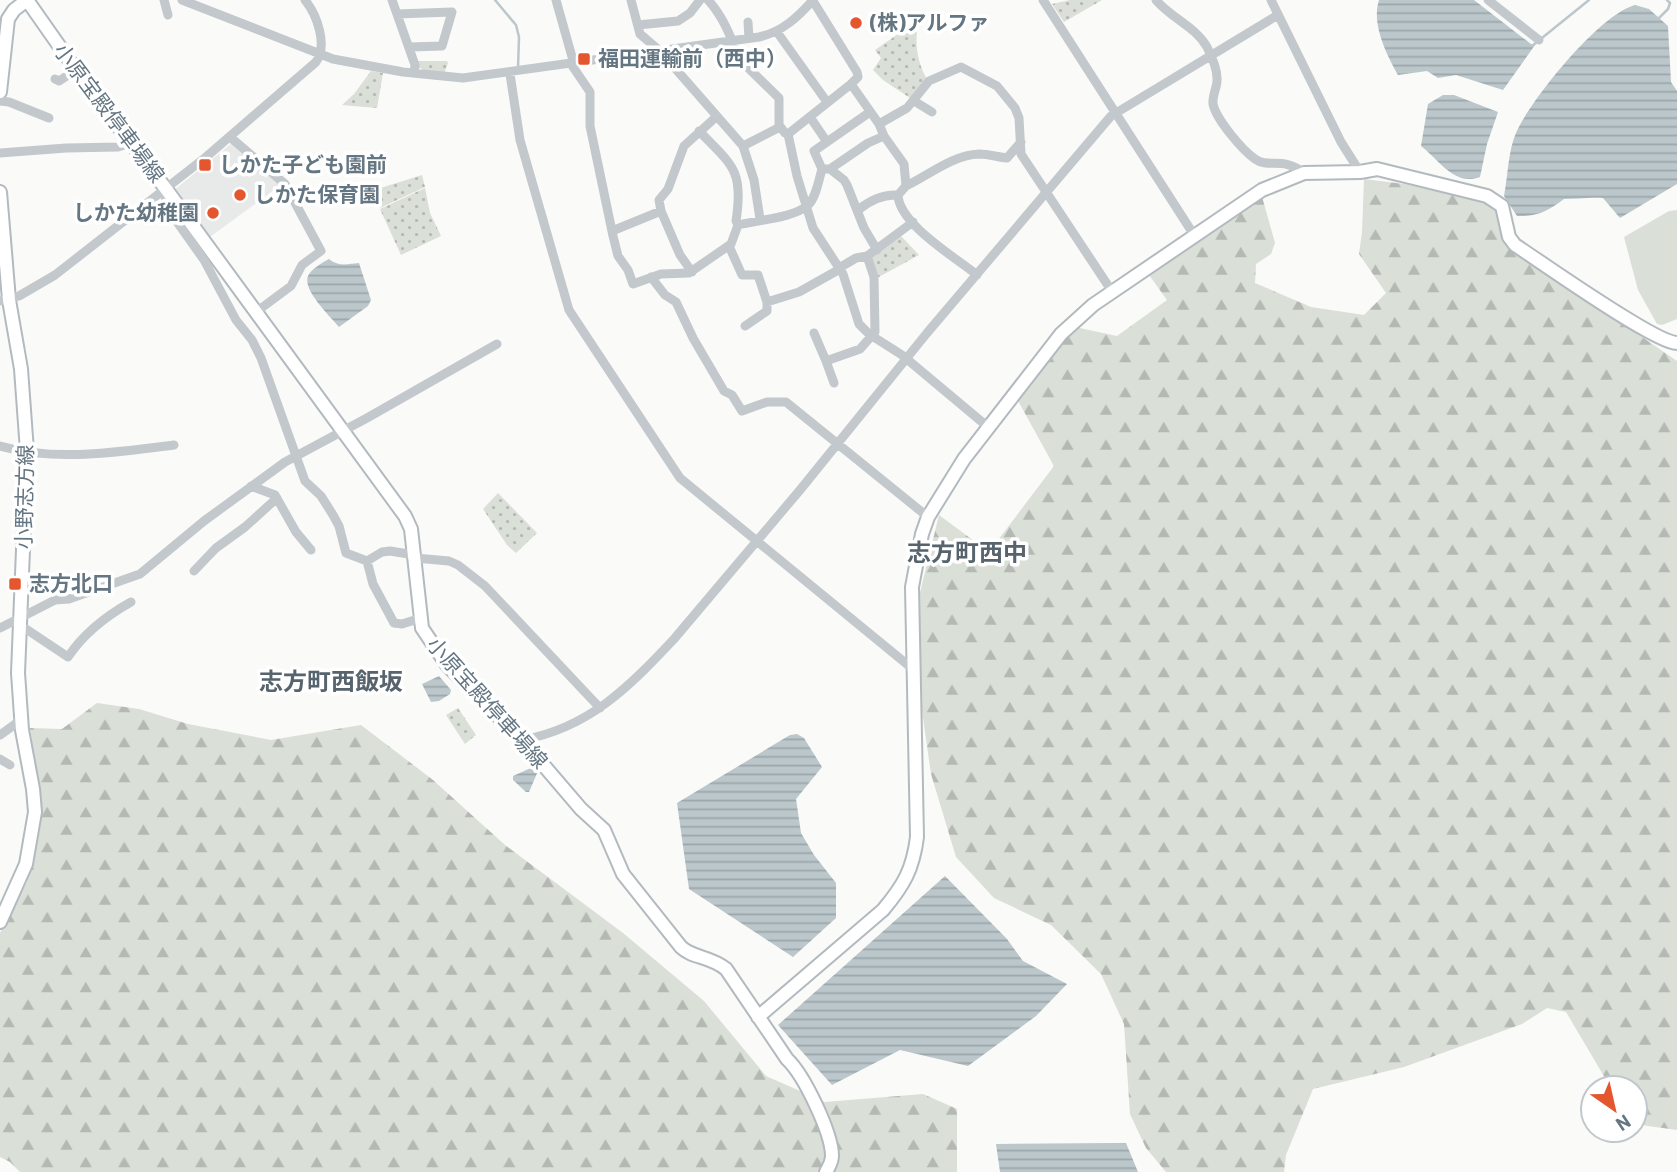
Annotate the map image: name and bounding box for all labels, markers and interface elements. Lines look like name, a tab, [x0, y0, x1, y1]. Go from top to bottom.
place label: (株)アルファ	[869, 9, 989, 34]
marker: (株)アルファ	[848, 15, 864, 31]
street label: 小原宝殿停車場線	[50, 37, 171, 187]
place label: 福田運輸前（西中）	[598, 45, 787, 70]
marker: 福田運輸前（西中）	[576, 51, 592, 67]
place label: しかた子ども園前	[219, 151, 387, 176]
marker: しかた子ども園前	[197, 157, 213, 173]
place label: しかた保育園	[254, 181, 380, 206]
marker: しかた保育園	[232, 187, 248, 203]
place label: しかた幼稚園	[73, 199, 199, 224]
marker: しかた幼稚園	[205, 205, 221, 221]
street label: 小野志方線	[10, 444, 37, 550]
district label: 志方町西中	[907, 537, 1027, 566]
place label: 志方北口	[29, 570, 113, 595]
marker: 志方北口	[7, 576, 23, 592]
street label: 小原宝殿停車場線	[423, 631, 554, 773]
district label: 志方町西飯坂	[259, 666, 403, 695]
north arrow	[1579, 1074, 1649, 1144]
text: N	[1612, 1110, 1635, 1137]

